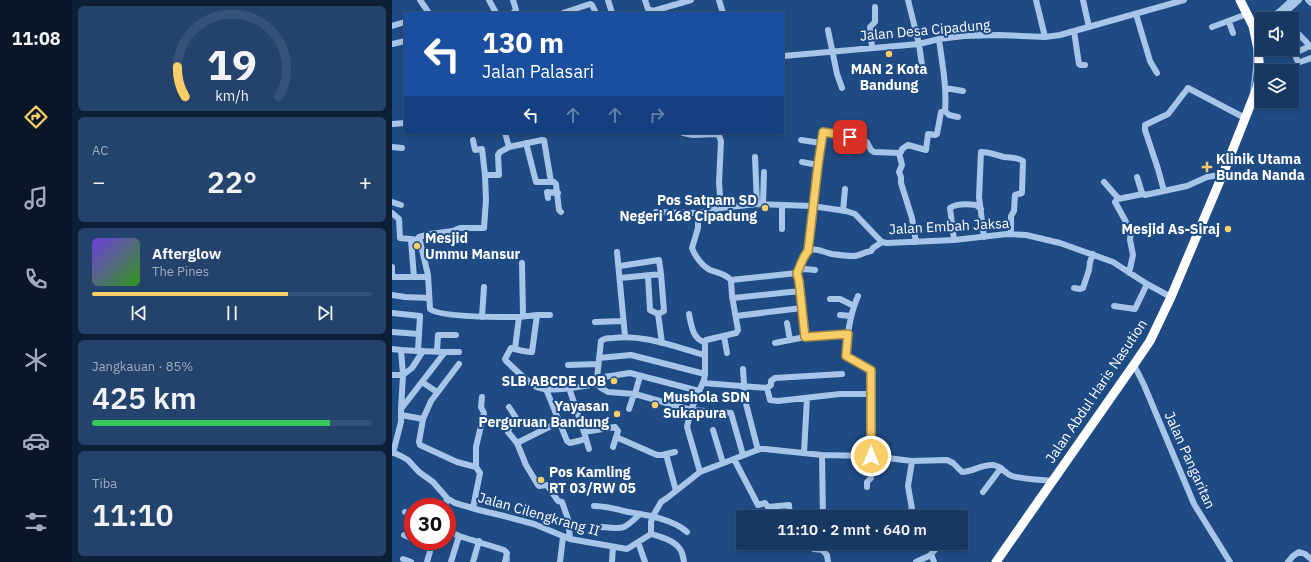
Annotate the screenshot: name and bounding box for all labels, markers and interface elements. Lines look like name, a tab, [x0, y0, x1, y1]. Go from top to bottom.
map controls	[1255, 12, 1299, 108]
button: sound	[1255, 12, 1299, 56]
street label: Jalan Desa Cipadung	[859, 15, 992, 45]
text: 130 m	[482, 24, 564, 61]
text: 11:08	[11, 27, 61, 50]
icon: left	[416, 28, 468, 80]
text: 19	[207, 36, 257, 90]
marker: MAN 2 Kota Bandung	[884, 49, 894, 59]
text: Jalan Palasari	[482, 60, 594, 83]
place label: MAN 2 Kota Bandung	[851, 60, 927, 94]
button: layers	[1255, 64, 1299, 108]
text: km/h	[215, 85, 249, 104]
icon: directions	[22, 103, 50, 131]
icon: left	[520, 104, 542, 126]
icon: ahead	[562, 104, 584, 126]
icon: ahead	[604, 104, 626, 126]
icon: right	[646, 104, 668, 126]
pin	[833, 120, 867, 154]
icon: arrive	[839, 126, 861, 148]
text: AC	[92, 142, 108, 159]
place label: Klinik Utama Bunda Nanda	[1216, 150, 1305, 184]
marker: Klinik Utama Bunda Nanda	[1201, 161, 1213, 173]
text: 22°	[207, 162, 257, 201]
text: −	[92, 167, 105, 196]
text: +	[359, 167, 372, 196]
icon: music	[22, 184, 50, 212]
place label: Pos Satpam SD Negeri 168 Cipadung	[619, 191, 757, 225]
marker: Pos Satpam SD Negeri 168 Cipadung	[760, 203, 770, 213]
street label: Jalan Embah Jaksa	[888, 214, 1010, 238]
place label: Mesjid As-Siraj	[1122, 220, 1220, 238]
marker: Mesjid As-Siraj	[1223, 224, 1233, 234]
place label: Mesjid Ummu Mansur	[425, 229, 521, 263]
marker: Mesjid Ummu Mansur	[412, 241, 422, 251]
text: Afterglow	[152, 244, 221, 263]
text: The Pines	[152, 263, 209, 280]
icon: phone	[22, 265, 50, 293]
icon: previous	[128, 302, 150, 324]
icon: pause	[221, 302, 243, 324]
icon: next	[314, 302, 336, 324]
street label: Jalan Abdul Haris Nasution	[1041, 316, 1151, 466]
icon: climate	[22, 346, 50, 374]
text: Jangkauan · 85%	[92, 358, 193, 375]
place label: SLB ABCDE LOB	[501, 372, 606, 390]
marker: SLB ABCDE LOB	[609, 376, 619, 386]
text: 425 km	[92, 378, 197, 417]
place label: Mushola SDN Sukapura	[663, 388, 750, 422]
place label: Yayasan Perguruan Bandung	[479, 397, 609, 431]
marker: Mushola SDN Sukapura	[650, 400, 660, 410]
street label: Jalan Pangaritan	[1160, 408, 1220, 512]
marker: Yayasan Perguruan Bandung	[612, 409, 622, 419]
icon: car	[22, 427, 50, 455]
position arrow	[850, 435, 892, 477]
place label: Pos Kamling RT 03/RW 05	[549, 463, 636, 497]
text: Tiba	[92, 475, 117, 492]
marker: Pos Kamling RT 03/RW 05	[536, 475, 546, 485]
street label: Jalan Cilengkrang II	[476, 488, 602, 540]
text: 11:10	[92, 495, 174, 534]
speed limit sign: 30	[404, 498, 456, 550]
icon: filters	[22, 508, 50, 536]
text: 11:10 · 2 mnt · 640 m	[777, 520, 927, 539]

